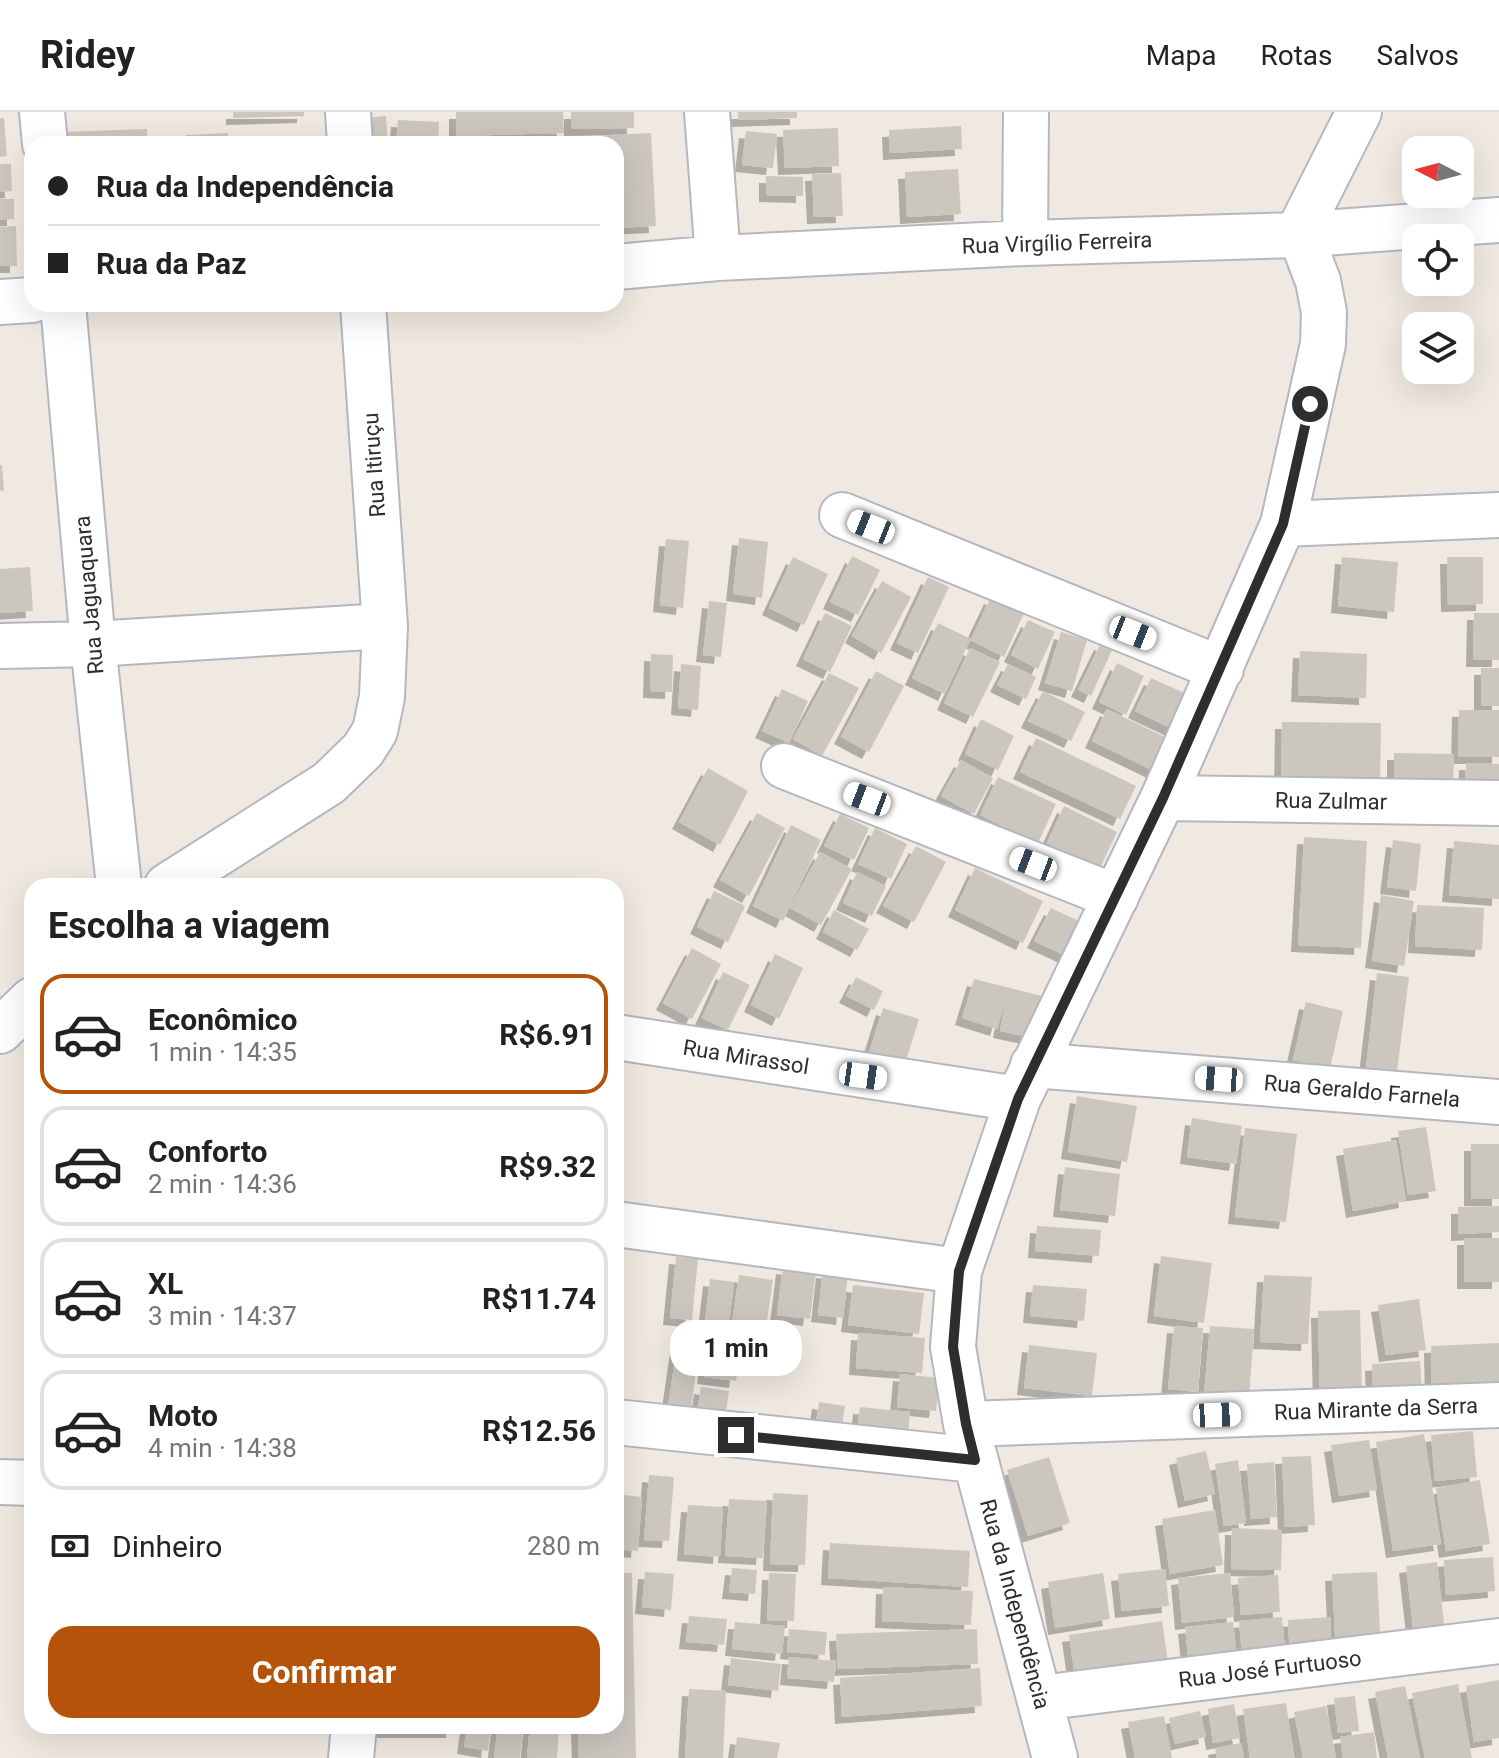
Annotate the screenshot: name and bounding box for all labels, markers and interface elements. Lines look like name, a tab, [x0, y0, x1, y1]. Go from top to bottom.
text: Ridey	[40, 33, 135, 77]
text: Mapa	[1146, 39, 1216, 72]
text: Rotas	[1260, 39, 1333, 72]
text: Salvos	[1377, 39, 1459, 72]
north arrow	[1402, 136, 1474, 208]
map controls	[1402, 136, 1474, 384]
text: Rua da Independência	[96, 169, 394, 204]
button: locate	[1402, 224, 1474, 296]
street label: Rua Virgílio Ferreira	[961, 227, 1153, 259]
text: Rua da Paz	[96, 246, 246, 281]
button: layers	[1402, 312, 1474, 384]
route start	[1292, 386, 1328, 422]
street label: Rua Itiruçu	[358, 412, 390, 518]
car	[844, 507, 898, 547]
street label: Rua Jaguaquara	[70, 515, 108, 675]
car	[1106, 613, 1160, 653]
car	[840, 779, 894, 819]
street label: Rua Zulmar	[1275, 788, 1388, 814]
car	[1006, 844, 1060, 884]
text: Escolha a viagem	[48, 905, 330, 947]
icon: car	[52, 998, 124, 1070]
text: Econômico	[148, 1002, 297, 1037]
text: R$6.91	[499, 1017, 596, 1052]
street label: Rua Mirassol	[681, 1035, 811, 1079]
text: 1 min · 14:35	[148, 1037, 297, 1067]
car	[838, 1061, 888, 1091]
car	[1194, 1065, 1244, 1093]
street label: Rua Geraldo Farnela	[1263, 1070, 1461, 1112]
icon: car	[52, 1130, 124, 1202]
text: Conforto	[148, 1134, 267, 1169]
text: R$9.32	[499, 1149, 596, 1184]
text: 2 min · 14:36	[148, 1169, 297, 1199]
icon: car	[52, 1262, 124, 1334]
text: XL	[148, 1266, 183, 1301]
text: R$11.74	[482, 1281, 596, 1316]
text: 3 min · 14:37	[148, 1301, 297, 1331]
callout: 1 min	[670, 1319, 802, 1375]
text: 1 min	[703, 1333, 769, 1363]
street label: Rua Mirante da Serra	[1274, 1393, 1478, 1425]
icon: car	[52, 1394, 124, 1466]
text: Moto	[148, 1398, 218, 1433]
car	[1193, 1402, 1241, 1428]
text: R$12.56	[482, 1413, 596, 1448]
route end	[718, 1417, 754, 1453]
text: 4 min · 14:38	[148, 1433, 297, 1463]
street label: Rua da Independência	[975, 1496, 1055, 1712]
icon: cash	[48, 1524, 92, 1568]
text: Dinheiro	[112, 1529, 222, 1564]
text: 280 m	[527, 1531, 600, 1561]
button: Confirmar	[48, 1626, 600, 1718]
street label: Rua José Furtuoso	[1177, 1645, 1363, 1693]

